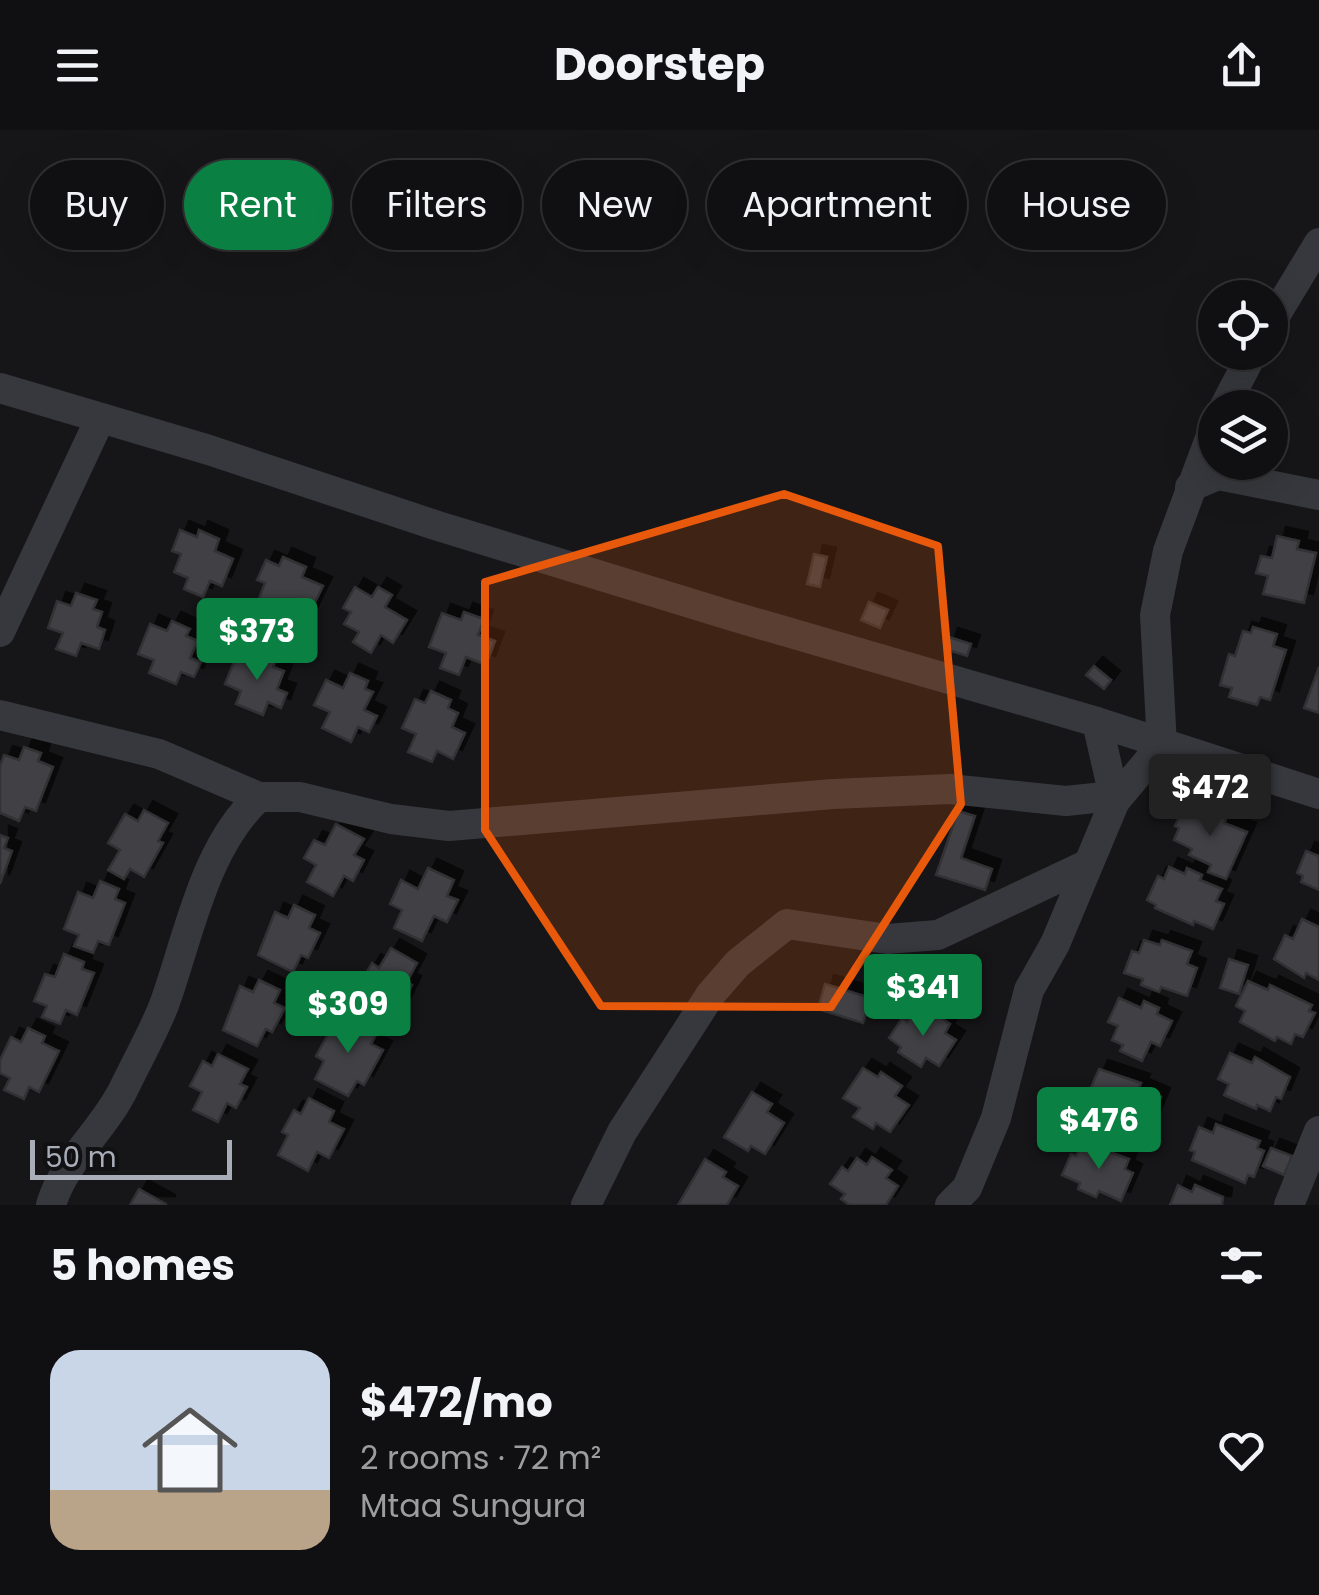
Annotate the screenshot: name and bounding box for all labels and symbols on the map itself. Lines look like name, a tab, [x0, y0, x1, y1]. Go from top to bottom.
pin: $373	[198, 598, 316, 683]
pin: $472	[1151, 754, 1269, 839]
pin: $341	[864, 954, 982, 1039]
pin: $309	[289, 971, 407, 1056]
pin: $476	[1040, 1087, 1158, 1172]
scale bar	[30, 1135, 232, 1180]

